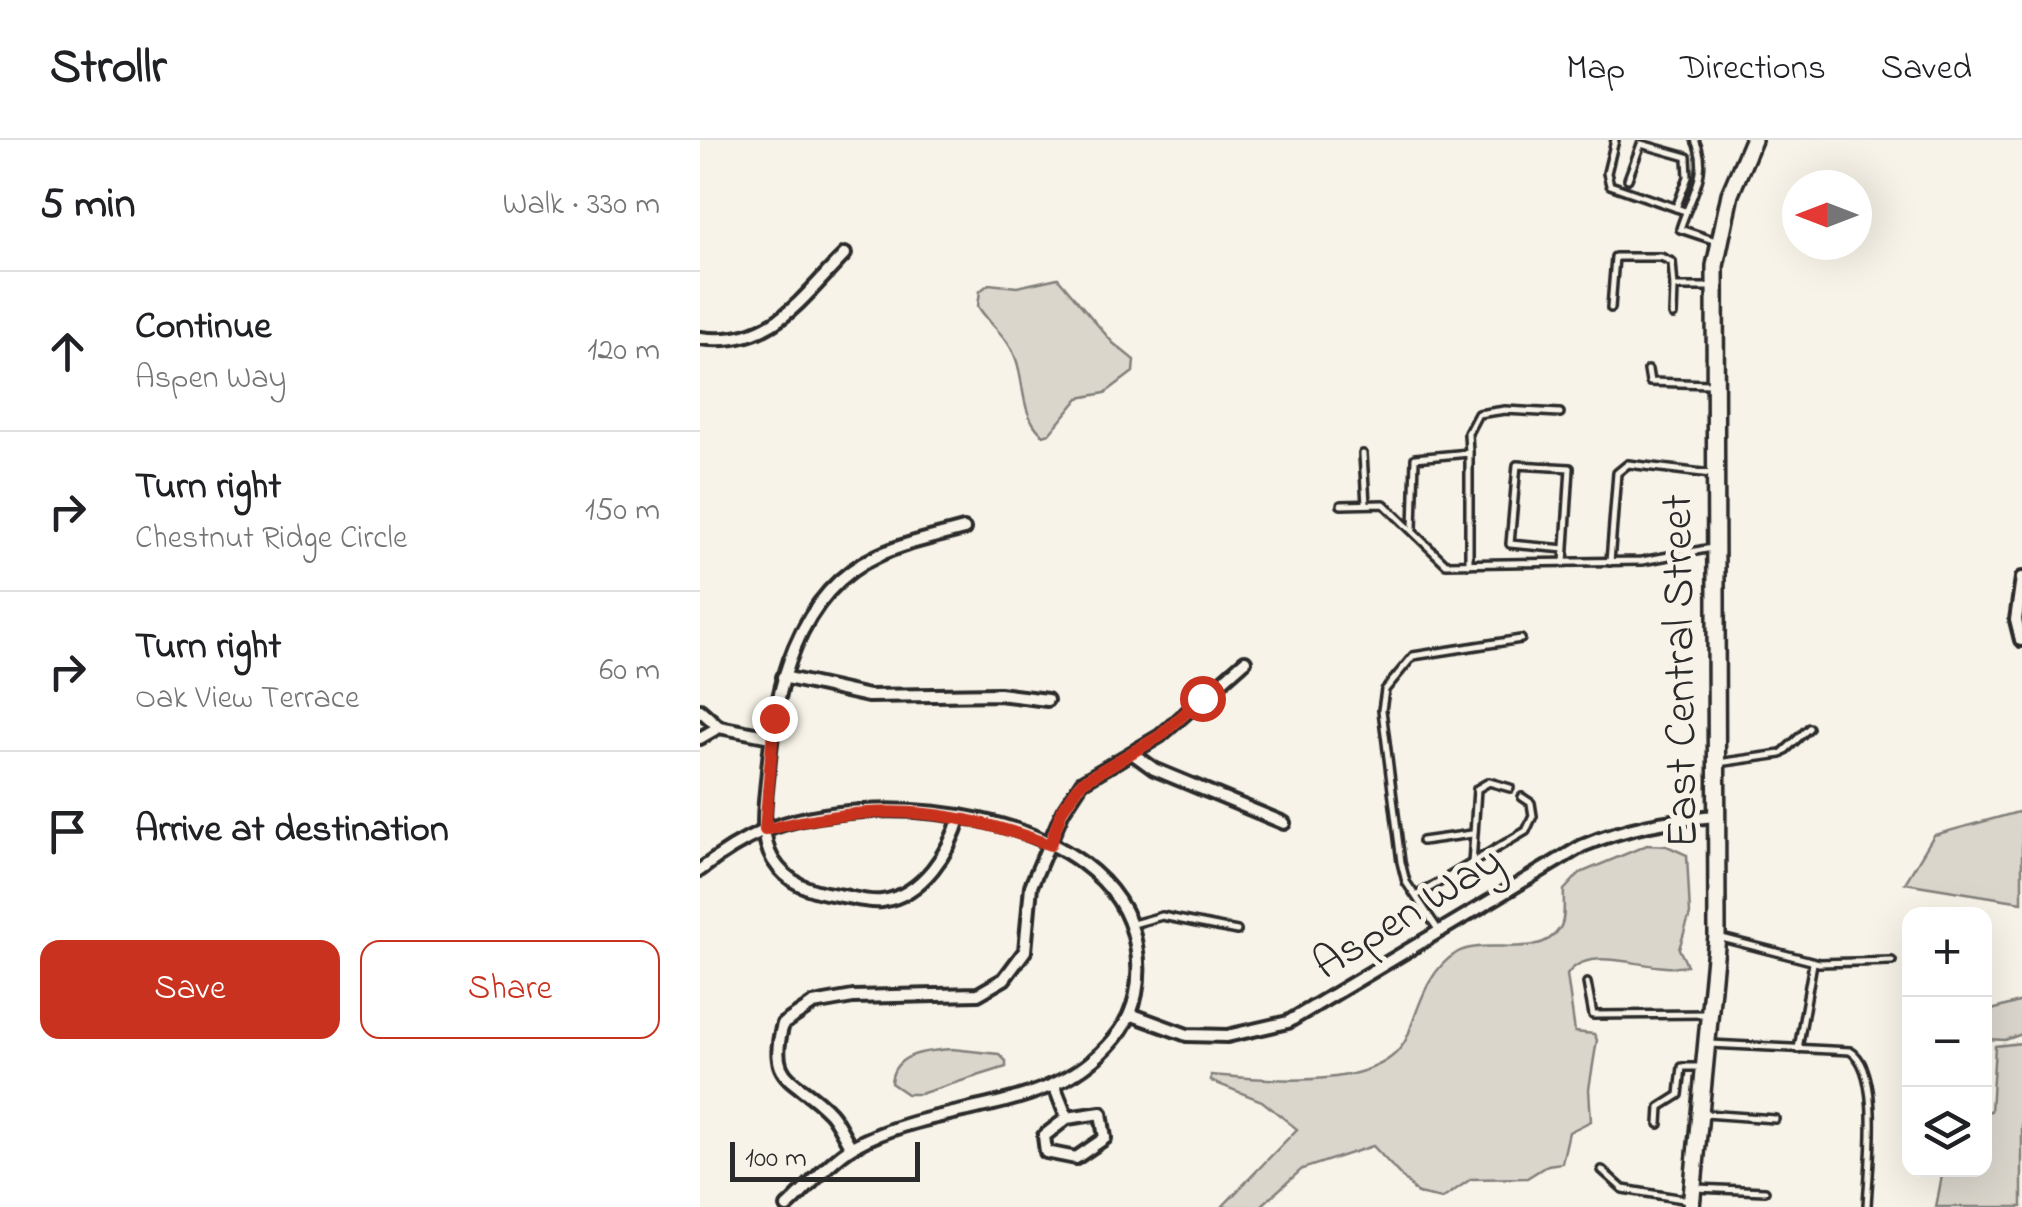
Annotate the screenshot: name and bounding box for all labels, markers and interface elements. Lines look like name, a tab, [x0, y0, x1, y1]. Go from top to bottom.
text: Strollr	[50, 34, 166, 104]
text: Map	[1566, 44, 1625, 95]
text: Directions	[1680, 44, 1826, 95]
text: Saved	[1881, 44, 1972, 95]
north arrow	[1782, 170, 1872, 260]
text: 5 min	[40, 175, 135, 236]
text: Walk · 330 m	[503, 182, 660, 229]
text: Continue	[135, 300, 271, 356]
icon: ahead	[40, 324, 95, 379]
text: 120 m	[587, 328, 660, 375]
text: Aspen Way	[135, 356, 286, 403]
text: Turn right	[135, 460, 281, 516]
icon: right	[40, 484, 95, 539]
text: 150 m	[585, 488, 660, 535]
street label: East Central Street	[1646, 494, 1718, 848]
text: Chestnut Ridge Circle	[135, 516, 407, 563]
text: Turn right	[135, 620, 281, 676]
icon: right	[40, 644, 95, 699]
text: 60 m	[599, 648, 660, 695]
text: Oak View Terrace	[135, 676, 359, 723]
route start	[1180, 676, 1226, 722]
route end	[752, 696, 798, 742]
text: Arrive at destination	[135, 803, 449, 859]
icon: arrive	[40, 804, 95, 859]
street label: Aspen Way	[1301, 830, 1516, 999]
map controls	[1902, 907, 1992, 1177]
button: +	[1902, 907, 1992, 997]
button: Save	[40, 940, 340, 1039]
button: Share	[360, 940, 660, 1039]
button: −	[1902, 997, 1992, 1087]
button: layers	[1902, 1087, 1992, 1177]
scale bar	[730, 1137, 920, 1182]
text: 100 m	[745, 1139, 807, 1180]

